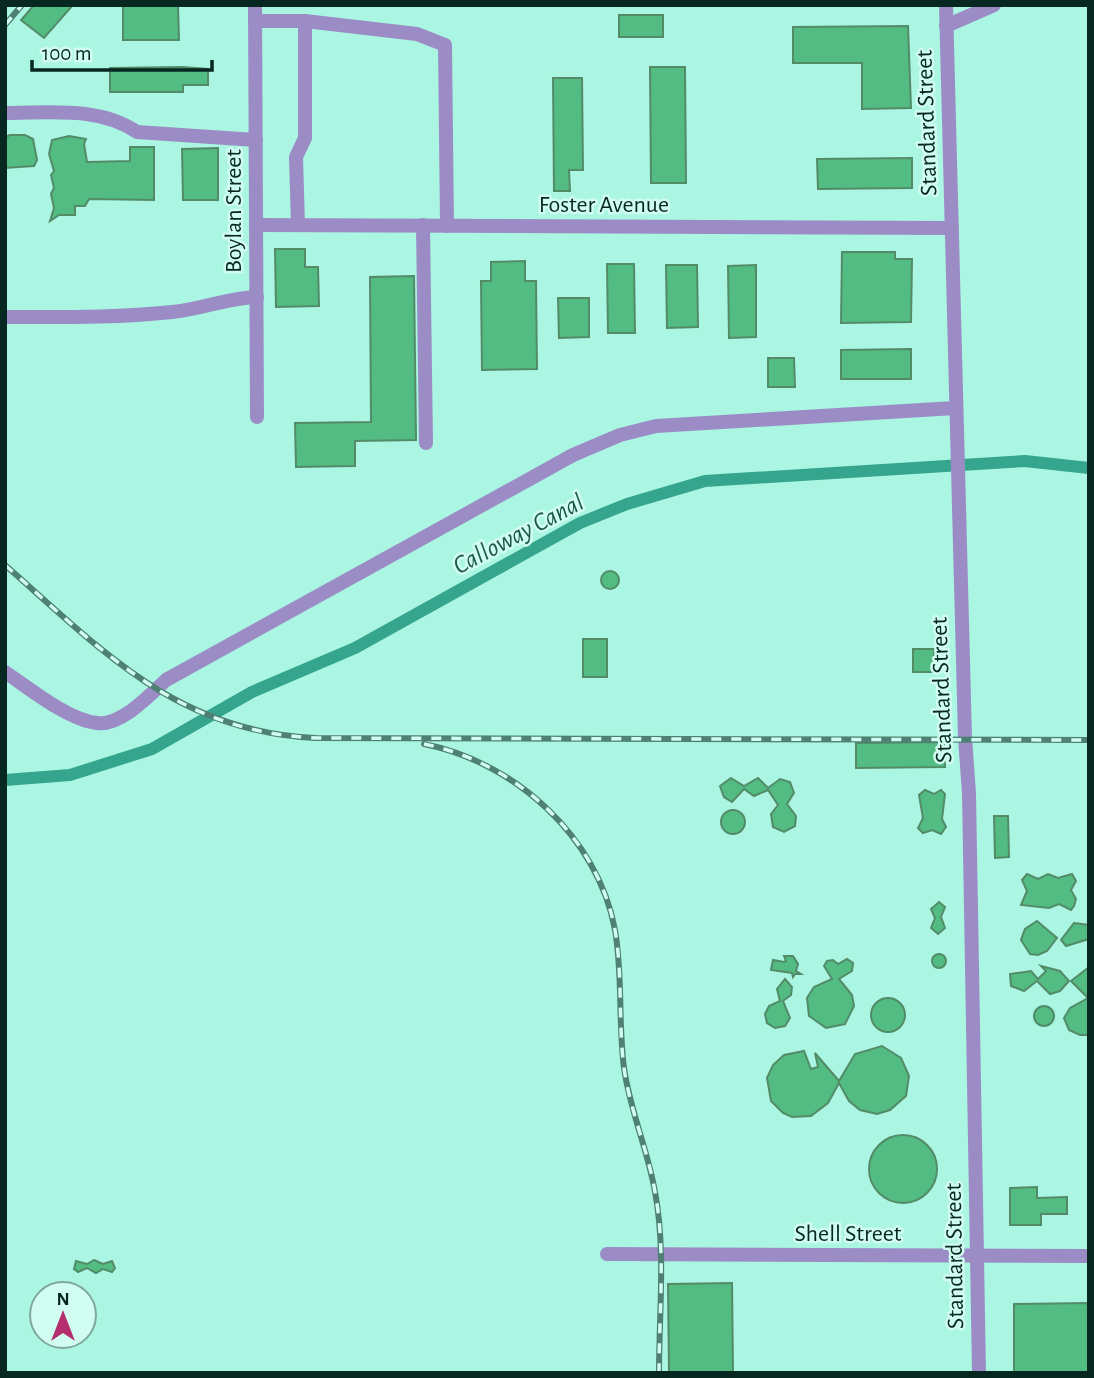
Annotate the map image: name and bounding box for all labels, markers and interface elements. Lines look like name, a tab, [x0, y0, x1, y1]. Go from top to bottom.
scale bar	[32, 28, 212, 72]
text: 100 m	[42, 43, 92, 64]
street label: Standard Street	[912, 49, 942, 196]
street label: Boylan Street	[222, 149, 246, 273]
street label: Foster Avenue	[539, 193, 669, 217]
water label: Calloway Canal	[449, 489, 588, 579]
street label: Standard Street	[927, 616, 957, 763]
street label: Standard Street	[942, 1182, 968, 1329]
street label: Shell Street	[795, 1222, 902, 1246]
north arrow	[28, 1280, 98, 1350]
text: N	[56, 1290, 70, 1309]

